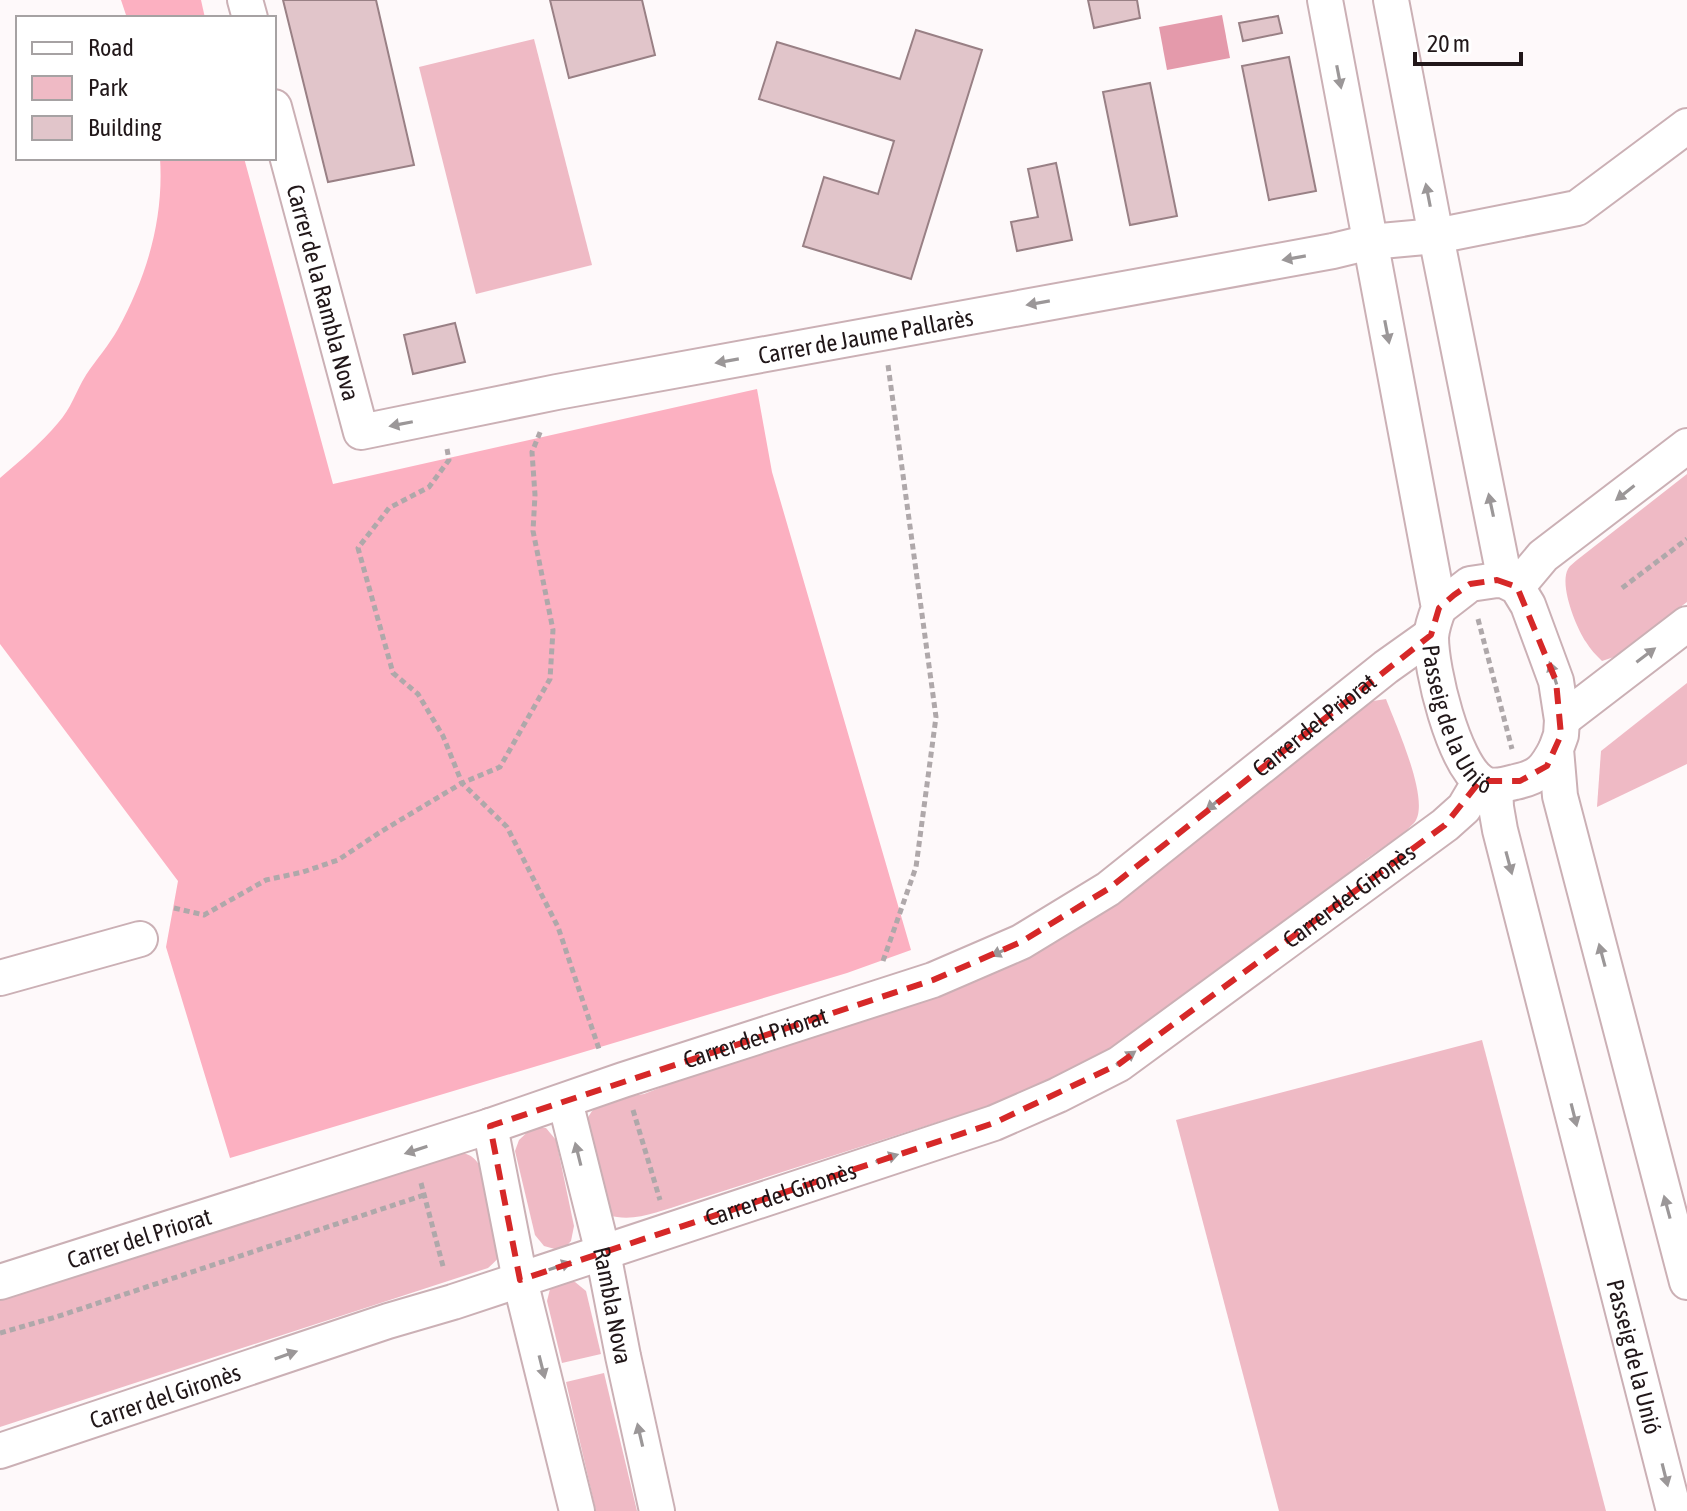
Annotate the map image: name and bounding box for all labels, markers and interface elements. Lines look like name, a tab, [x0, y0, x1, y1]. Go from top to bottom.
legend	[16, 16, 276, 160]
scale bar	[1415, 16, 1521, 66]
text: 20 m	[1427, 30, 1470, 57]
text: Road	[88, 34, 134, 61]
one-way arrow	[1334, 64, 1346, 89]
text: Park	[88, 74, 129, 101]
text: Building	[88, 114, 162, 141]
street label: Carrer de la Rambla Nova	[282, 181, 365, 403]
one-way arrow	[1421, 182, 1434, 207]
one-way arrow	[1281, 252, 1306, 264]
one-way arrow	[1025, 298, 1050, 310]
street label: Carrer de Jaume Pallarès	[756, 303, 975, 369]
one-way arrow	[1381, 320, 1393, 345]
one-way arrow	[714, 355, 739, 367]
one-way arrow	[388, 418, 413, 431]
one-way arrow	[1615, 484, 1635, 500]
one-way arrow	[1484, 492, 1497, 517]
street label: Passeig de la Unió	[1418, 643, 1495, 799]
one-way arrow	[1636, 648, 1657, 664]
one-way arrow	[1546, 661, 1558, 685]
street label: Carrer del Priorat	[1247, 667, 1381, 782]
one-way arrow	[1205, 795, 1225, 811]
street label: Carrer del Gironès	[1277, 838, 1420, 953]
one-way arrow	[1504, 850, 1516, 875]
one-way arrow	[1595, 943, 1607, 968]
one-way arrow	[990, 944, 1014, 958]
street label: Carrer del Priorat	[680, 1001, 831, 1073]
one-way arrow	[1115, 1051, 1136, 1066]
one-way arrow	[1568, 1102, 1580, 1127]
one-way arrow	[572, 1141, 584, 1166]
one-way arrow	[404, 1144, 428, 1157]
one-way arrow	[875, 1152, 899, 1164]
street label: Carrer del Gironès	[702, 1156, 859, 1231]
one-way arrow	[1661, 1194, 1673, 1219]
street label: Carrer del Priorat	[64, 1202, 215, 1273]
street label: Rambla Nova	[588, 1244, 638, 1366]
one-way arrow	[549, 1260, 573, 1272]
street label: Passeig de la Unió	[1602, 1277, 1667, 1437]
one-way arrow	[274, 1349, 298, 1361]
one-way arrow	[536, 1354, 548, 1379]
street label: Carrer del Gironès	[86, 1358, 244, 1433]
one-way arrow	[633, 1422, 646, 1447]
one-way arrow	[1659, 1463, 1672, 1488]

